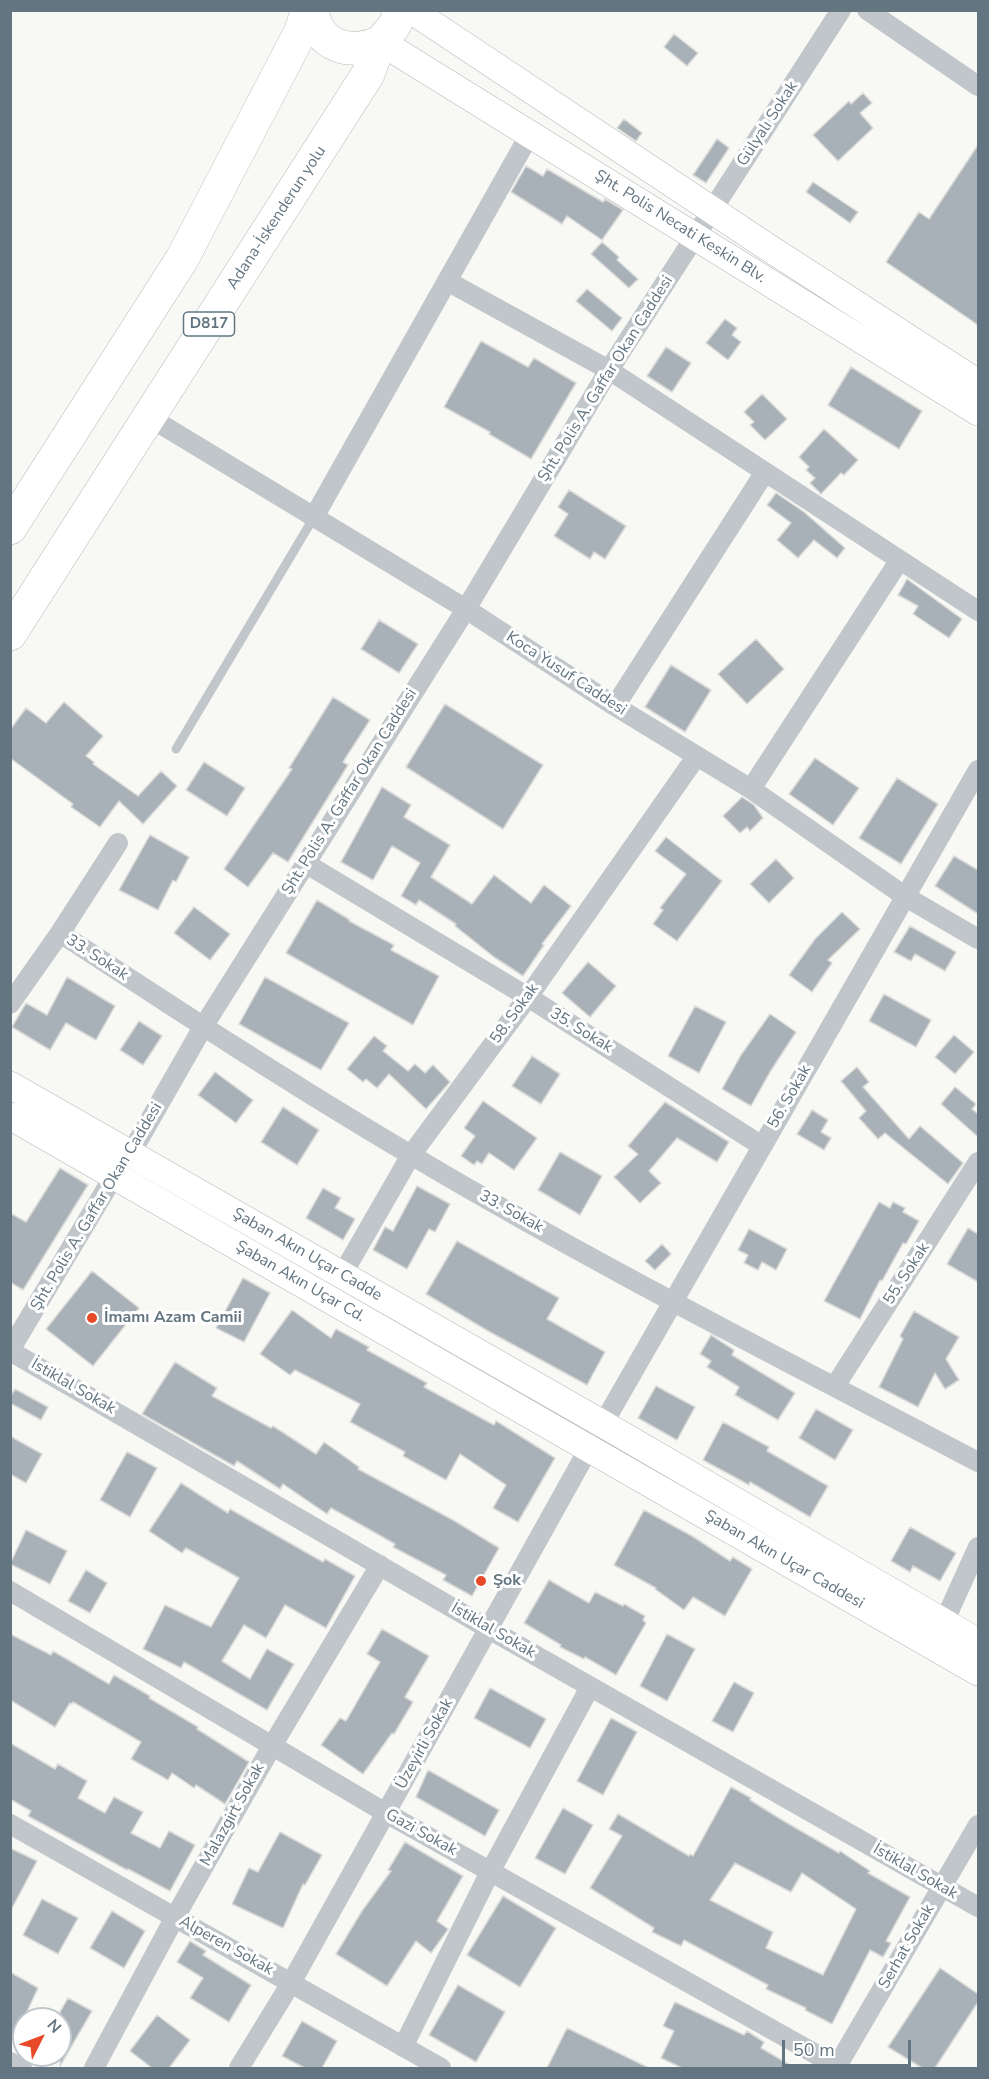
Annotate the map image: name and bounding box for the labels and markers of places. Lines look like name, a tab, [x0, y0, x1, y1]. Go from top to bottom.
place label: İmamı Azam Camii	[104, 1308, 242, 1328]
marker: İmamı Azam Camii	[85, 1311, 99, 1325]
place label: Şok	[493, 1571, 521, 1591]
marker: Şok	[474, 1574, 488, 1588]

